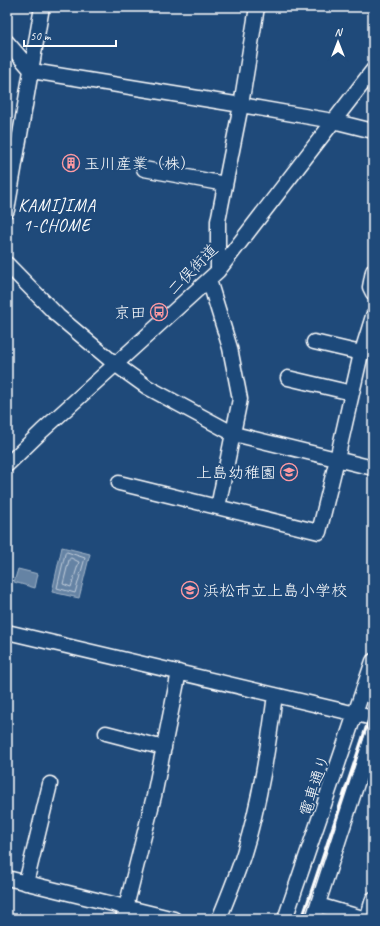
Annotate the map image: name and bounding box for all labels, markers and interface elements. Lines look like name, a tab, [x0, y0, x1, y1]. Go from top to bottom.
scale bar	[24, 22, 116, 48]
north arrow	[318, 22, 358, 62]
text: N	[335, 25, 344, 39]
text: 50 m	[30, 28, 52, 44]
building icon: 玉川産業（株）	[61, 153, 81, 173]
place label: 玉川産業（株）	[84, 154, 196, 174]
district label: KAMIJIMA 1-CHOME	[18, 195, 96, 236]
street label: 二俣街道	[163, 240, 222, 300]
bus stop icon: 京田	[149, 302, 169, 322]
place label: 京田	[114, 303, 146, 323]
school or university icon: 上島幼稚園	[279, 462, 299, 482]
place label: 上島幼稚園	[196, 463, 276, 483]
school or university icon: 浜松市立上島小学校	[180, 580, 200, 600]
place label: 浜松市立上島小学校	[203, 581, 347, 601]
street label: 電車通り	[296, 752, 334, 819]

